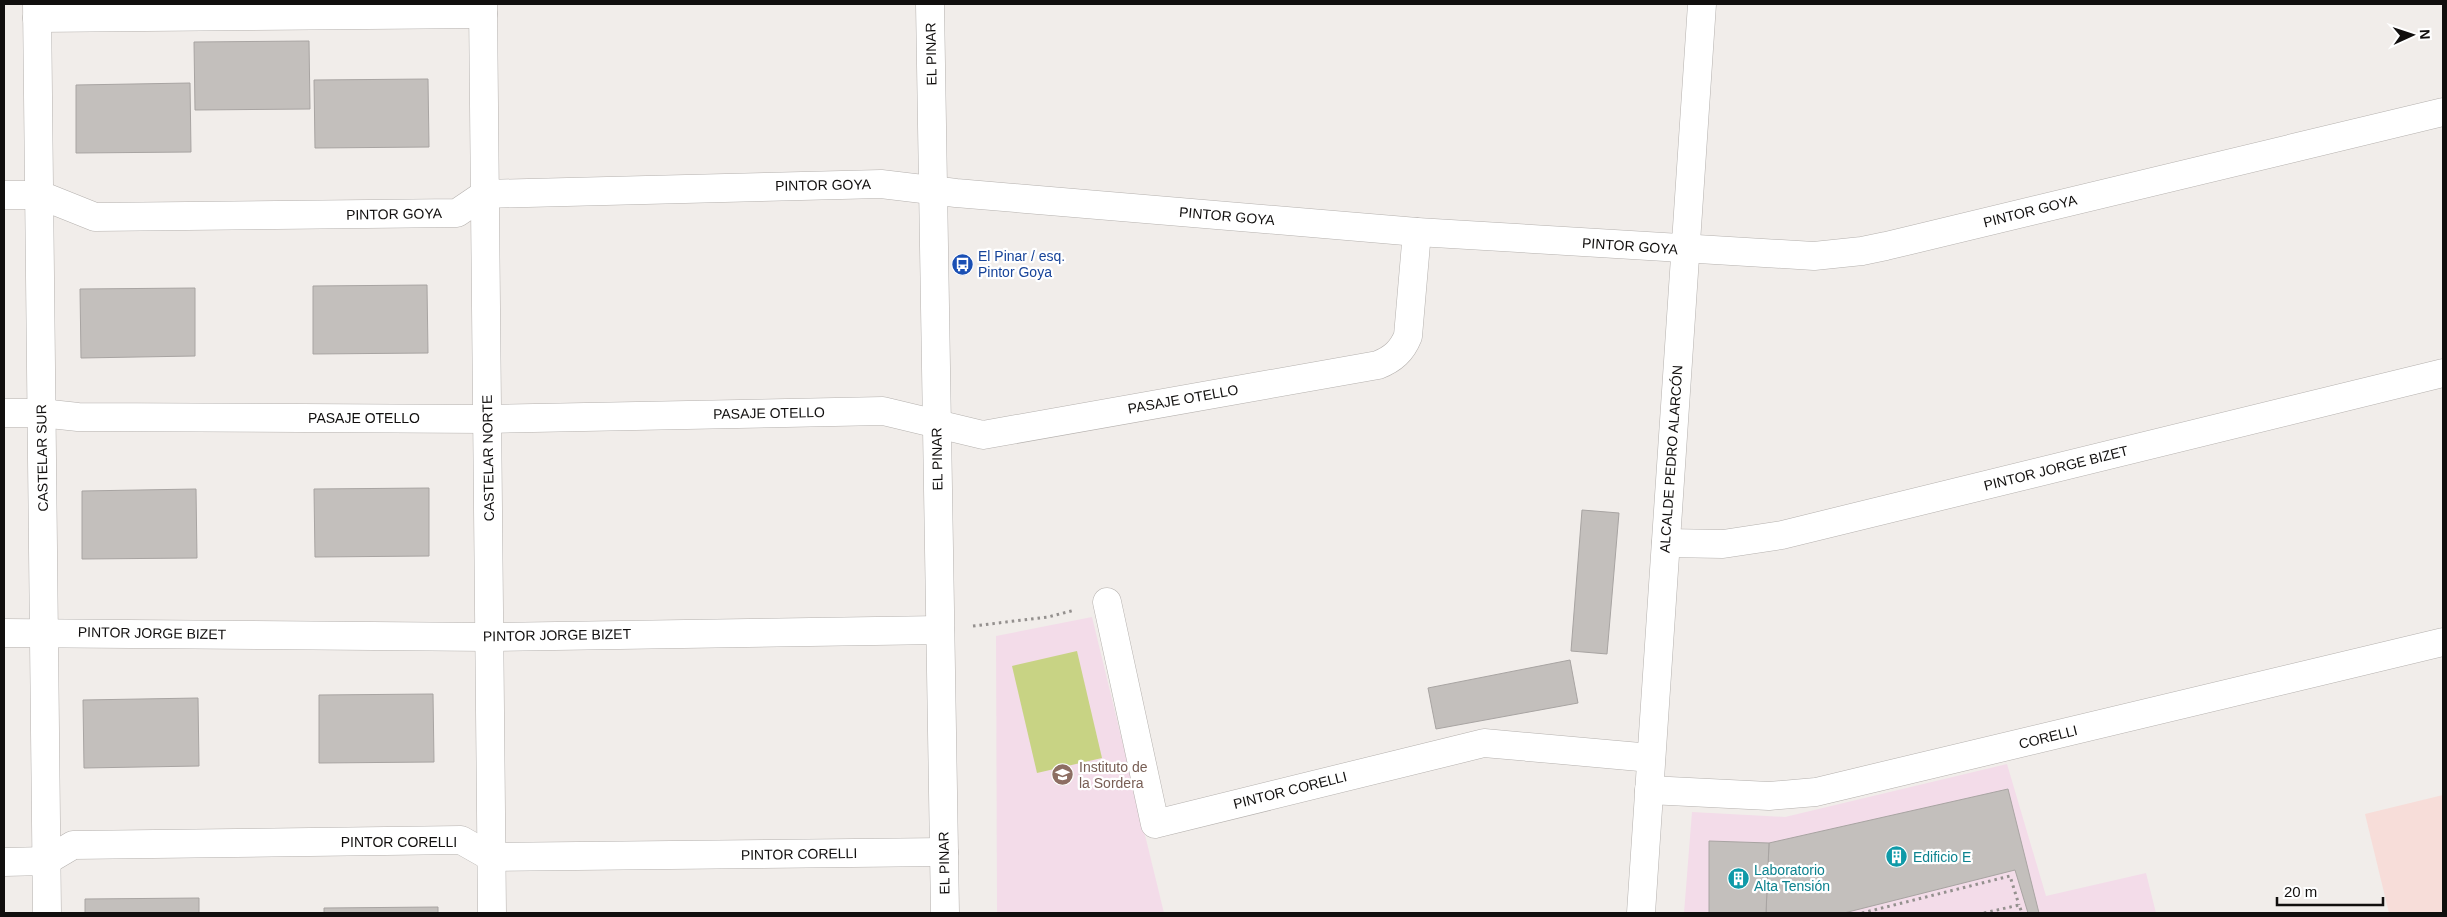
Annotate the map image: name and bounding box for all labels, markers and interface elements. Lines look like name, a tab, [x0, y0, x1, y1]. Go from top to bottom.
north arrow	[2387, 10, 2437, 60]
street label: EL PINAR	[922, 22, 940, 86]
text: N	[2417, 29, 2433, 40]
street label: PINTOR GOYA	[775, 176, 872, 194]
street label: PINTOR GOYA	[1982, 191, 2079, 230]
street label: PINTOR GOYA	[1179, 204, 1276, 228]
street label: PINTOR GOYA	[346, 205, 443, 223]
street label: PINTOR GOYA	[1582, 235, 1679, 257]
place label: El Pinar / esq. Pintor Goya	[978, 248, 1065, 280]
bus stop icon: El Pinar / esq. Pintor Goya	[950, 252, 974, 276]
street label: ALCALDE PEDRO ALARCÓN	[1656, 365, 1686, 553]
street label: PASAJE OTELLO	[1127, 381, 1240, 417]
street label: CASTELAR NORTE	[479, 395, 497, 521]
street label: CASTELAR SUR	[33, 404, 51, 512]
street label: PASAJE OTELLO	[713, 404, 825, 422]
street label: PASAJE OTELLO	[308, 410, 420, 426]
street label: EL PINAR	[928, 427, 946, 491]
street label: PINTOR JORGE BIZET	[1982, 442, 2130, 494]
street label: PINTOR JORGE BIZET	[78, 624, 227, 642]
street label: PINTOR JORGE BIZET	[483, 626, 632, 644]
street label: CORELLI	[2017, 722, 2079, 752]
place label: Instituto de la Sordera	[1079, 759, 1148, 791]
school or university icon: Instituto de la Sordera	[1051, 763, 1075, 787]
street label: PINTOR CORELLI	[1232, 768, 1348, 812]
street label: EL PINAR	[935, 831, 953, 895]
street label: PINTOR CORELLI	[341, 834, 457, 850]
street label: PINTOR CORELLI	[741, 845, 857, 863]
building icon: Edificio E	[1885, 845, 1909, 869]
place label: Edificio E	[1913, 849, 1971, 865]
place label: Laboratorio Alta Tensión	[1754, 862, 1830, 894]
building icon: Laboratorio Alta Tensión	[1726, 866, 1750, 890]
scale bar	[2277, 874, 2383, 906]
text: 20 m	[2284, 883, 2317, 900]

